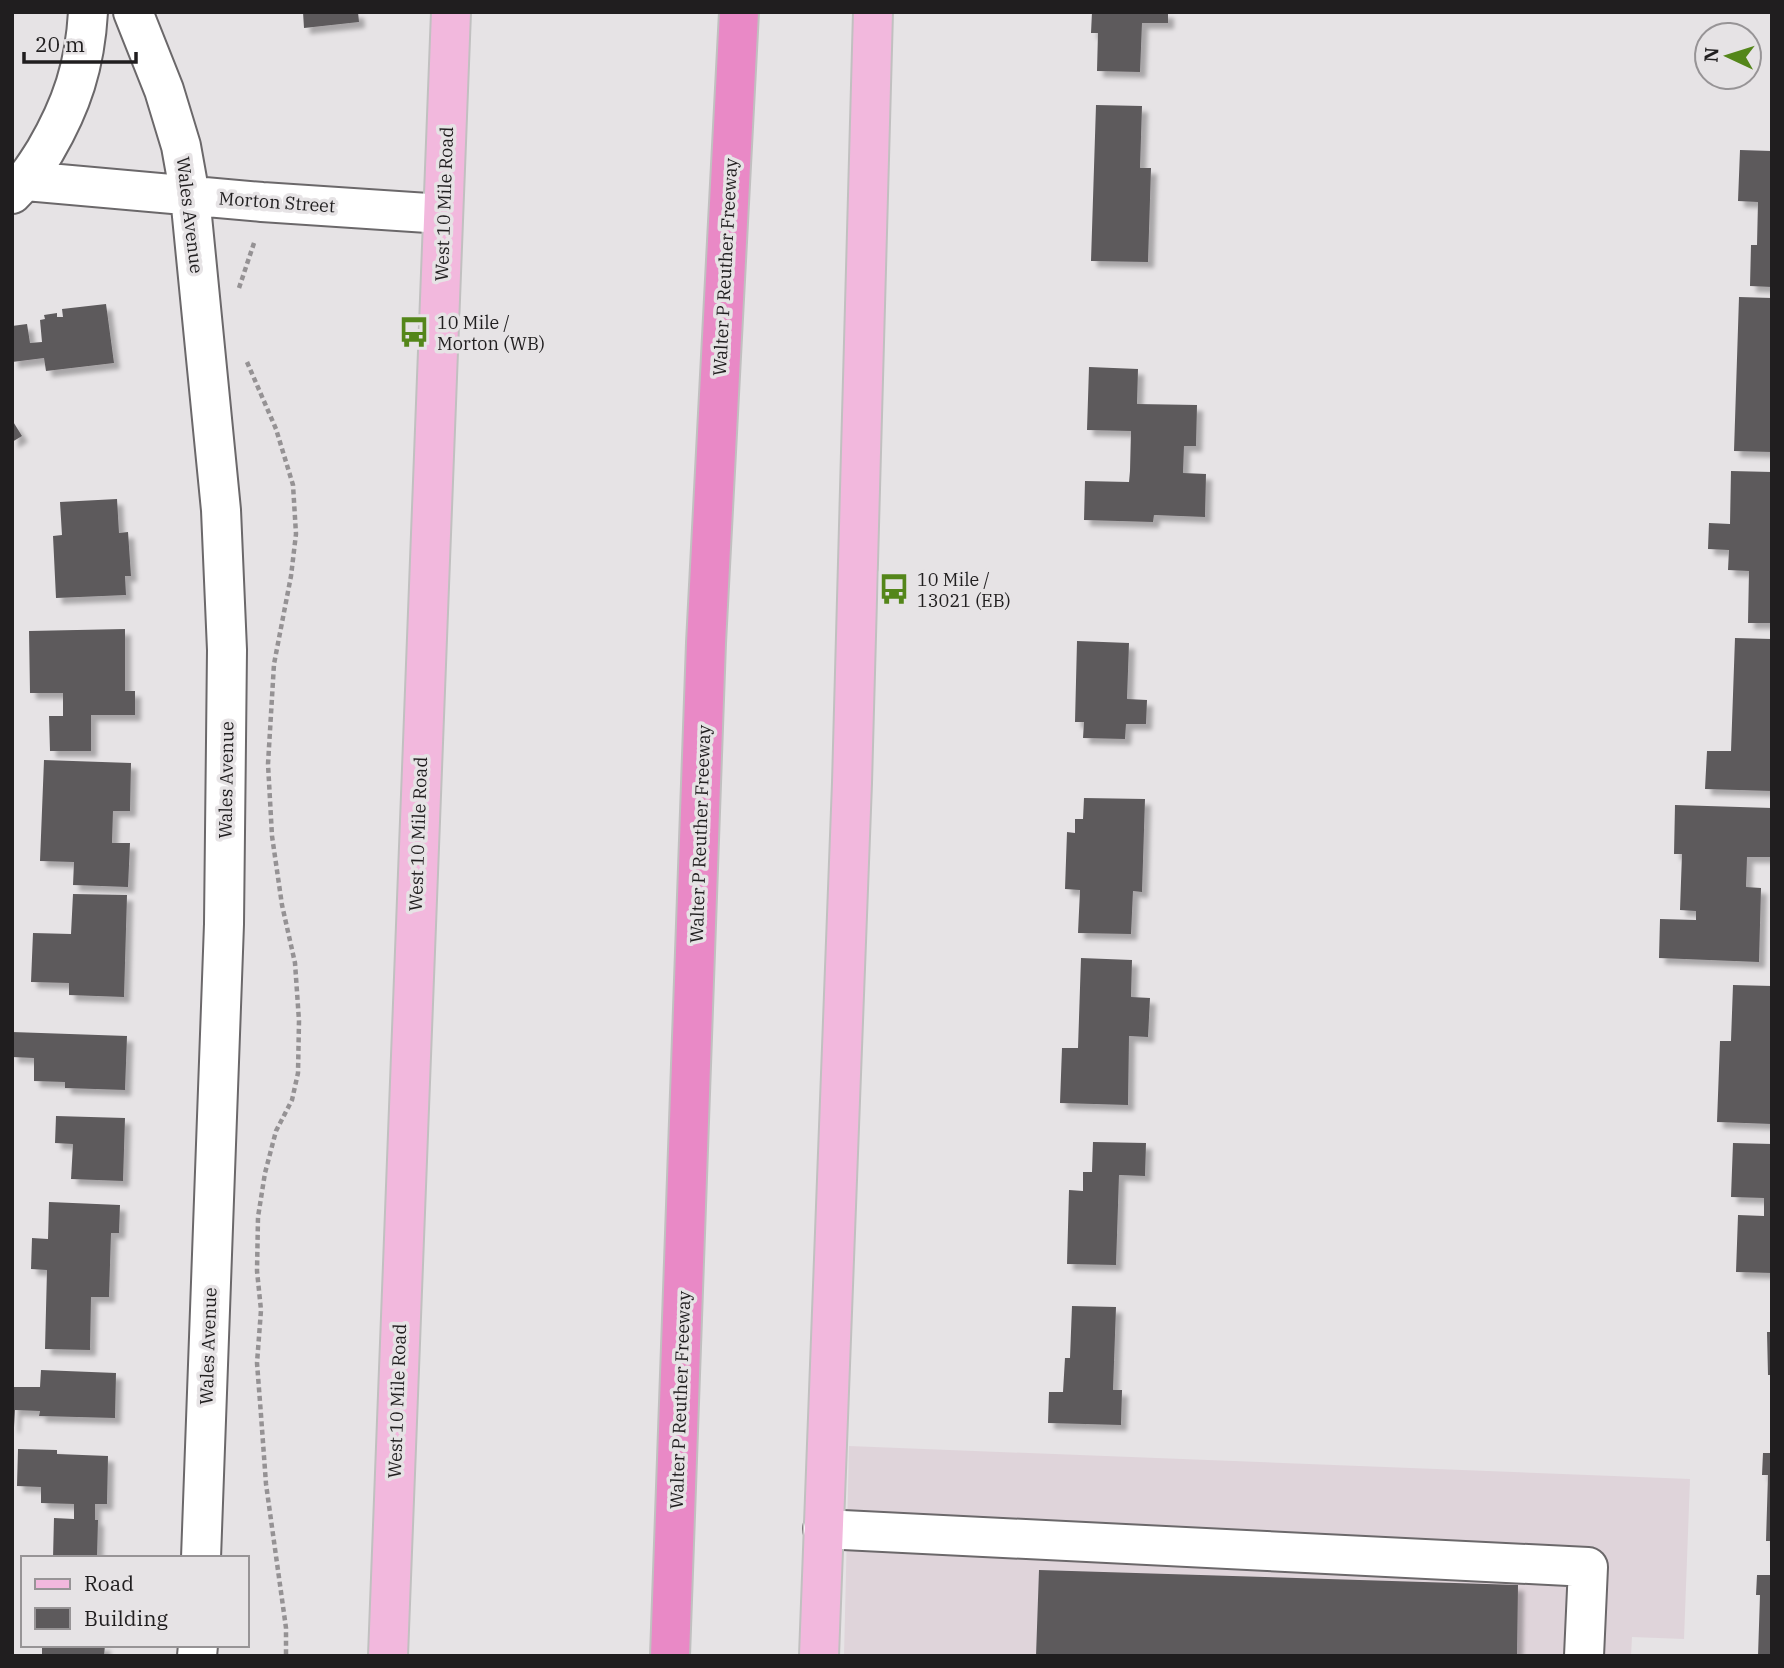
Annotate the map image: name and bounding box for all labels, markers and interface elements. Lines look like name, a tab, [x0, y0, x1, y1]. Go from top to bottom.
scale bar	[24, 21, 136, 65]
north arrow	[1693, 21, 1763, 91]
text: 20 m	[35, 30, 85, 58]
text: N	[1699, 46, 1724, 63]
street label: West 10 Mile Road	[430, 126, 458, 282]
street label: Wales Avenue	[171, 155, 209, 275]
street label: Walter P Reuther Freeway	[708, 157, 742, 377]
street label: Morton Street	[218, 186, 336, 218]
place label: 10 Mile / Morton (WB)	[437, 311, 545, 355]
bus stop icon: 10 Mile / Morton (WB)	[397, 315, 431, 349]
place label: 10 Mile / 13021 (EB)	[917, 568, 1011, 612]
bus stop icon: 10 Mile / 13021 (EB)	[877, 572, 911, 606]
street label: Wales Avenue	[213, 721, 239, 839]
street label: Walter P Reuther Freeway	[685, 724, 715, 944]
street label: West 10 Mile Road	[404, 756, 432, 912]
street label: Wales Avenue	[194, 1287, 222, 1405]
street label: Walter P Reuther Freeway	[665, 1290, 695, 1510]
street label: West 10 Mile Road	[383, 1323, 411, 1479]
legend	[21, 1556, 248, 1647]
text: Road	[84, 1569, 134, 1597]
text: Building	[84, 1604, 169, 1632]

